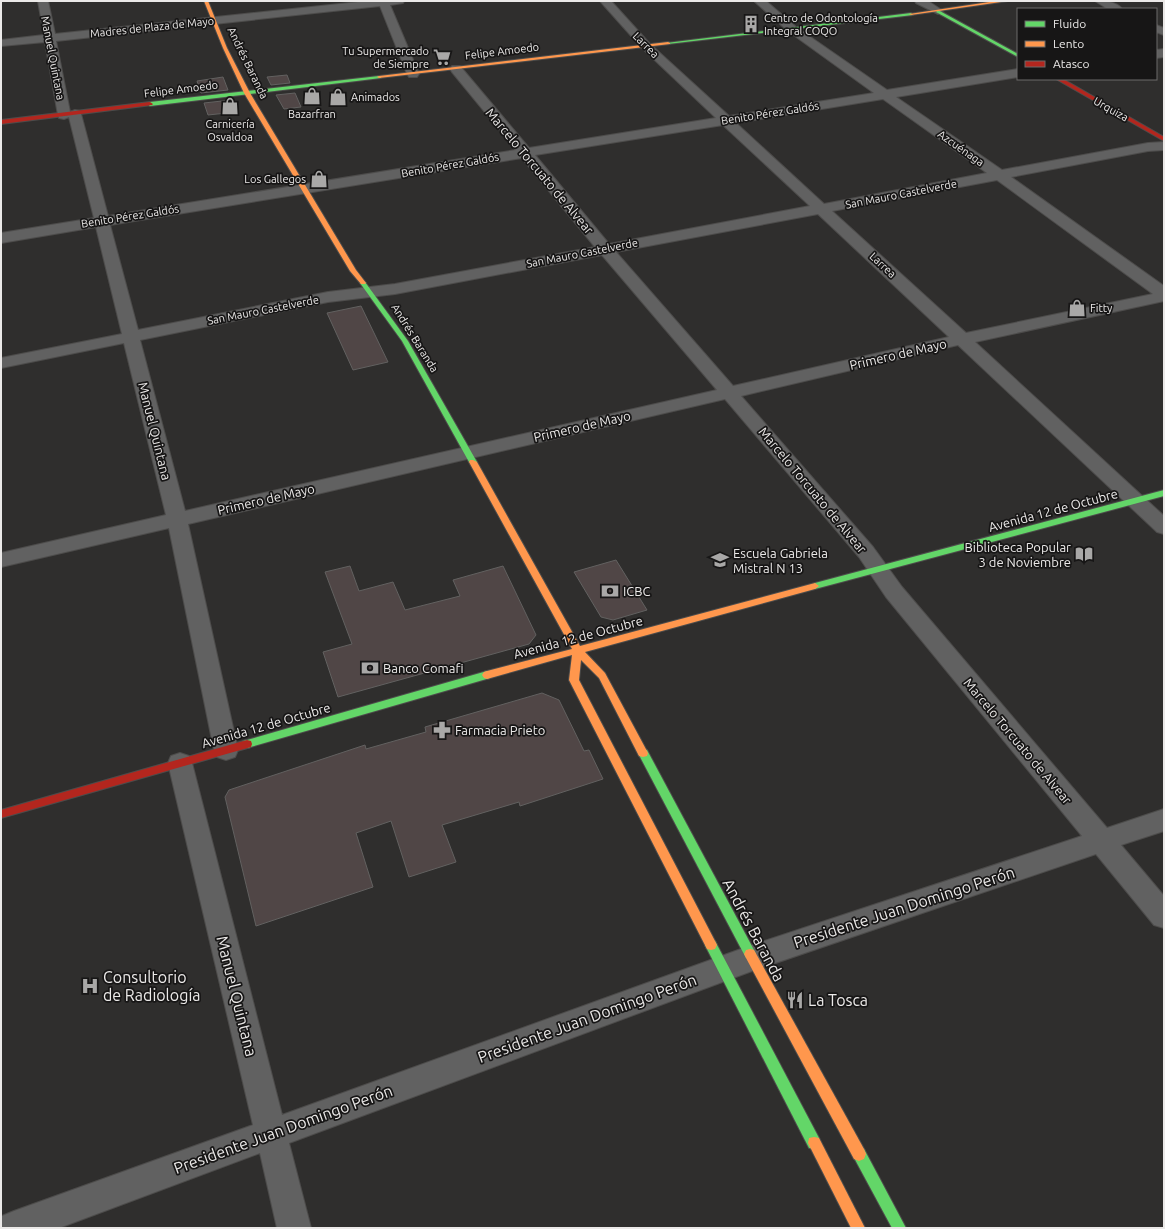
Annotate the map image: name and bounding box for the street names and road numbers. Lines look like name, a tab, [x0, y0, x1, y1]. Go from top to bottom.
street label: Manuel Quintana	[39, 15, 67, 101]
street label: Madres de Plaza de Mayo	[89, 15, 215, 39]
street label: Andrés Baranda	[225, 25, 271, 101]
street label: Larrea	[631, 30, 661, 60]
street label: Felipe Amoedo	[464, 41, 540, 61]
street label: Felipe Amoedo	[143, 79, 219, 99]
street label: Urquiza	[1092, 95, 1130, 123]
street label: Benito Pérez Galdós	[720, 99, 820, 127]
street label: Marcelo Torcuato de Alvear	[483, 105, 597, 237]
street label: Azcuénaga	[936, 128, 986, 168]
street label: Benito Pérez Galdós	[400, 150, 500, 180]
street label: San Mauro Castelverde	[844, 177, 958, 211]
street label: Benito Pérez Galdós	[80, 202, 180, 230]
street label: San Mauro Castelverde	[525, 236, 639, 270]
street label: Larrea	[867, 250, 899, 280]
street label: San Mauro Castelverde	[206, 293, 320, 327]
street label: Andrés Baranda	[389, 302, 441, 374]
street label: Primero de Mayo	[848, 336, 948, 372]
street label: Manuel Quintana	[135, 381, 174, 482]
street label: Primero de Mayo	[532, 408, 632, 444]
street label: Marcelo Torcuato de Alvear	[756, 424, 870, 556]
street label: Primero de Mayo	[216, 481, 316, 517]
street label: Avenida 12 de Octubre	[987, 486, 1119, 534]
street label: Avenida 12 de Octubre	[512, 613, 644, 661]
street label: Marcelo Torcuato de Alvear	[961, 675, 1075, 807]
street label: Avenida 12 de Octubre	[200, 700, 332, 750]
street label: Presidente Juan Domingo Perón	[791, 863, 1017, 951]
street label: Andrés Baranda	[719, 876, 789, 984]
street label: Manuel Quintana	[213, 934, 261, 1058]
street label: Presidente Juan Domingo Perón	[475, 970, 699, 1066]
street label: Presidente Juan Domingo Perón	[171, 1081, 395, 1177]

